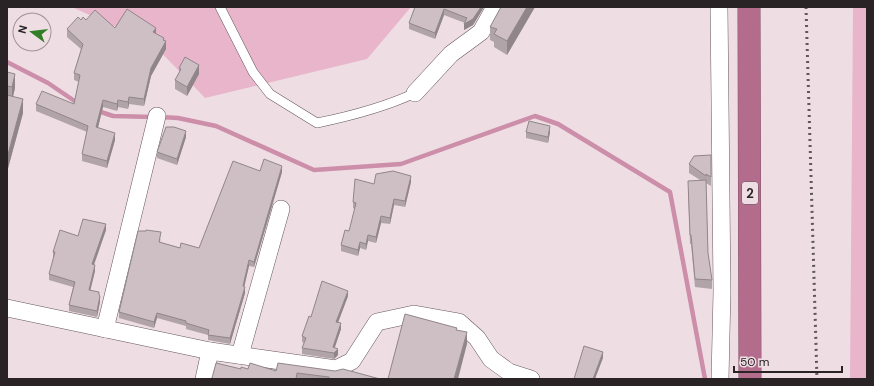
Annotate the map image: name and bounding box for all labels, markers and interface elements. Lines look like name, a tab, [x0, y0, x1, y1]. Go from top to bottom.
north arrow	[12, 12, 52, 52]
text: N	[15, 24, 30, 35]
road number: 2	[742, 182, 758, 204]
scale bar	[734, 348, 842, 374]
text: 50 m	[740, 354, 769, 370]

